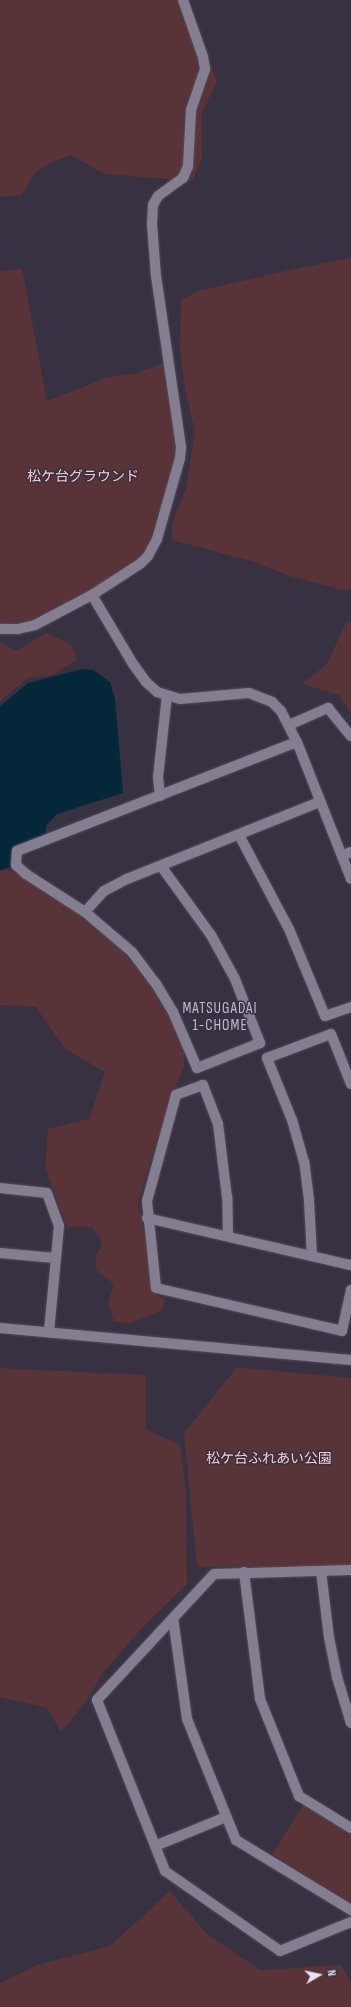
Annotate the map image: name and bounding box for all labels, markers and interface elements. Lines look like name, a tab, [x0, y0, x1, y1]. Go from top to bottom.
park label: 松ケ台グラウンド	[27, 469, 139, 485]
district label: MATSUGADAI 1-CHOME	[182, 999, 258, 1034]
park label: 松ケ台ふれあい公園	[206, 1451, 332, 1467]
north arrow	[299, 1955, 339, 1995]
text: N	[324, 1969, 338, 1977]

